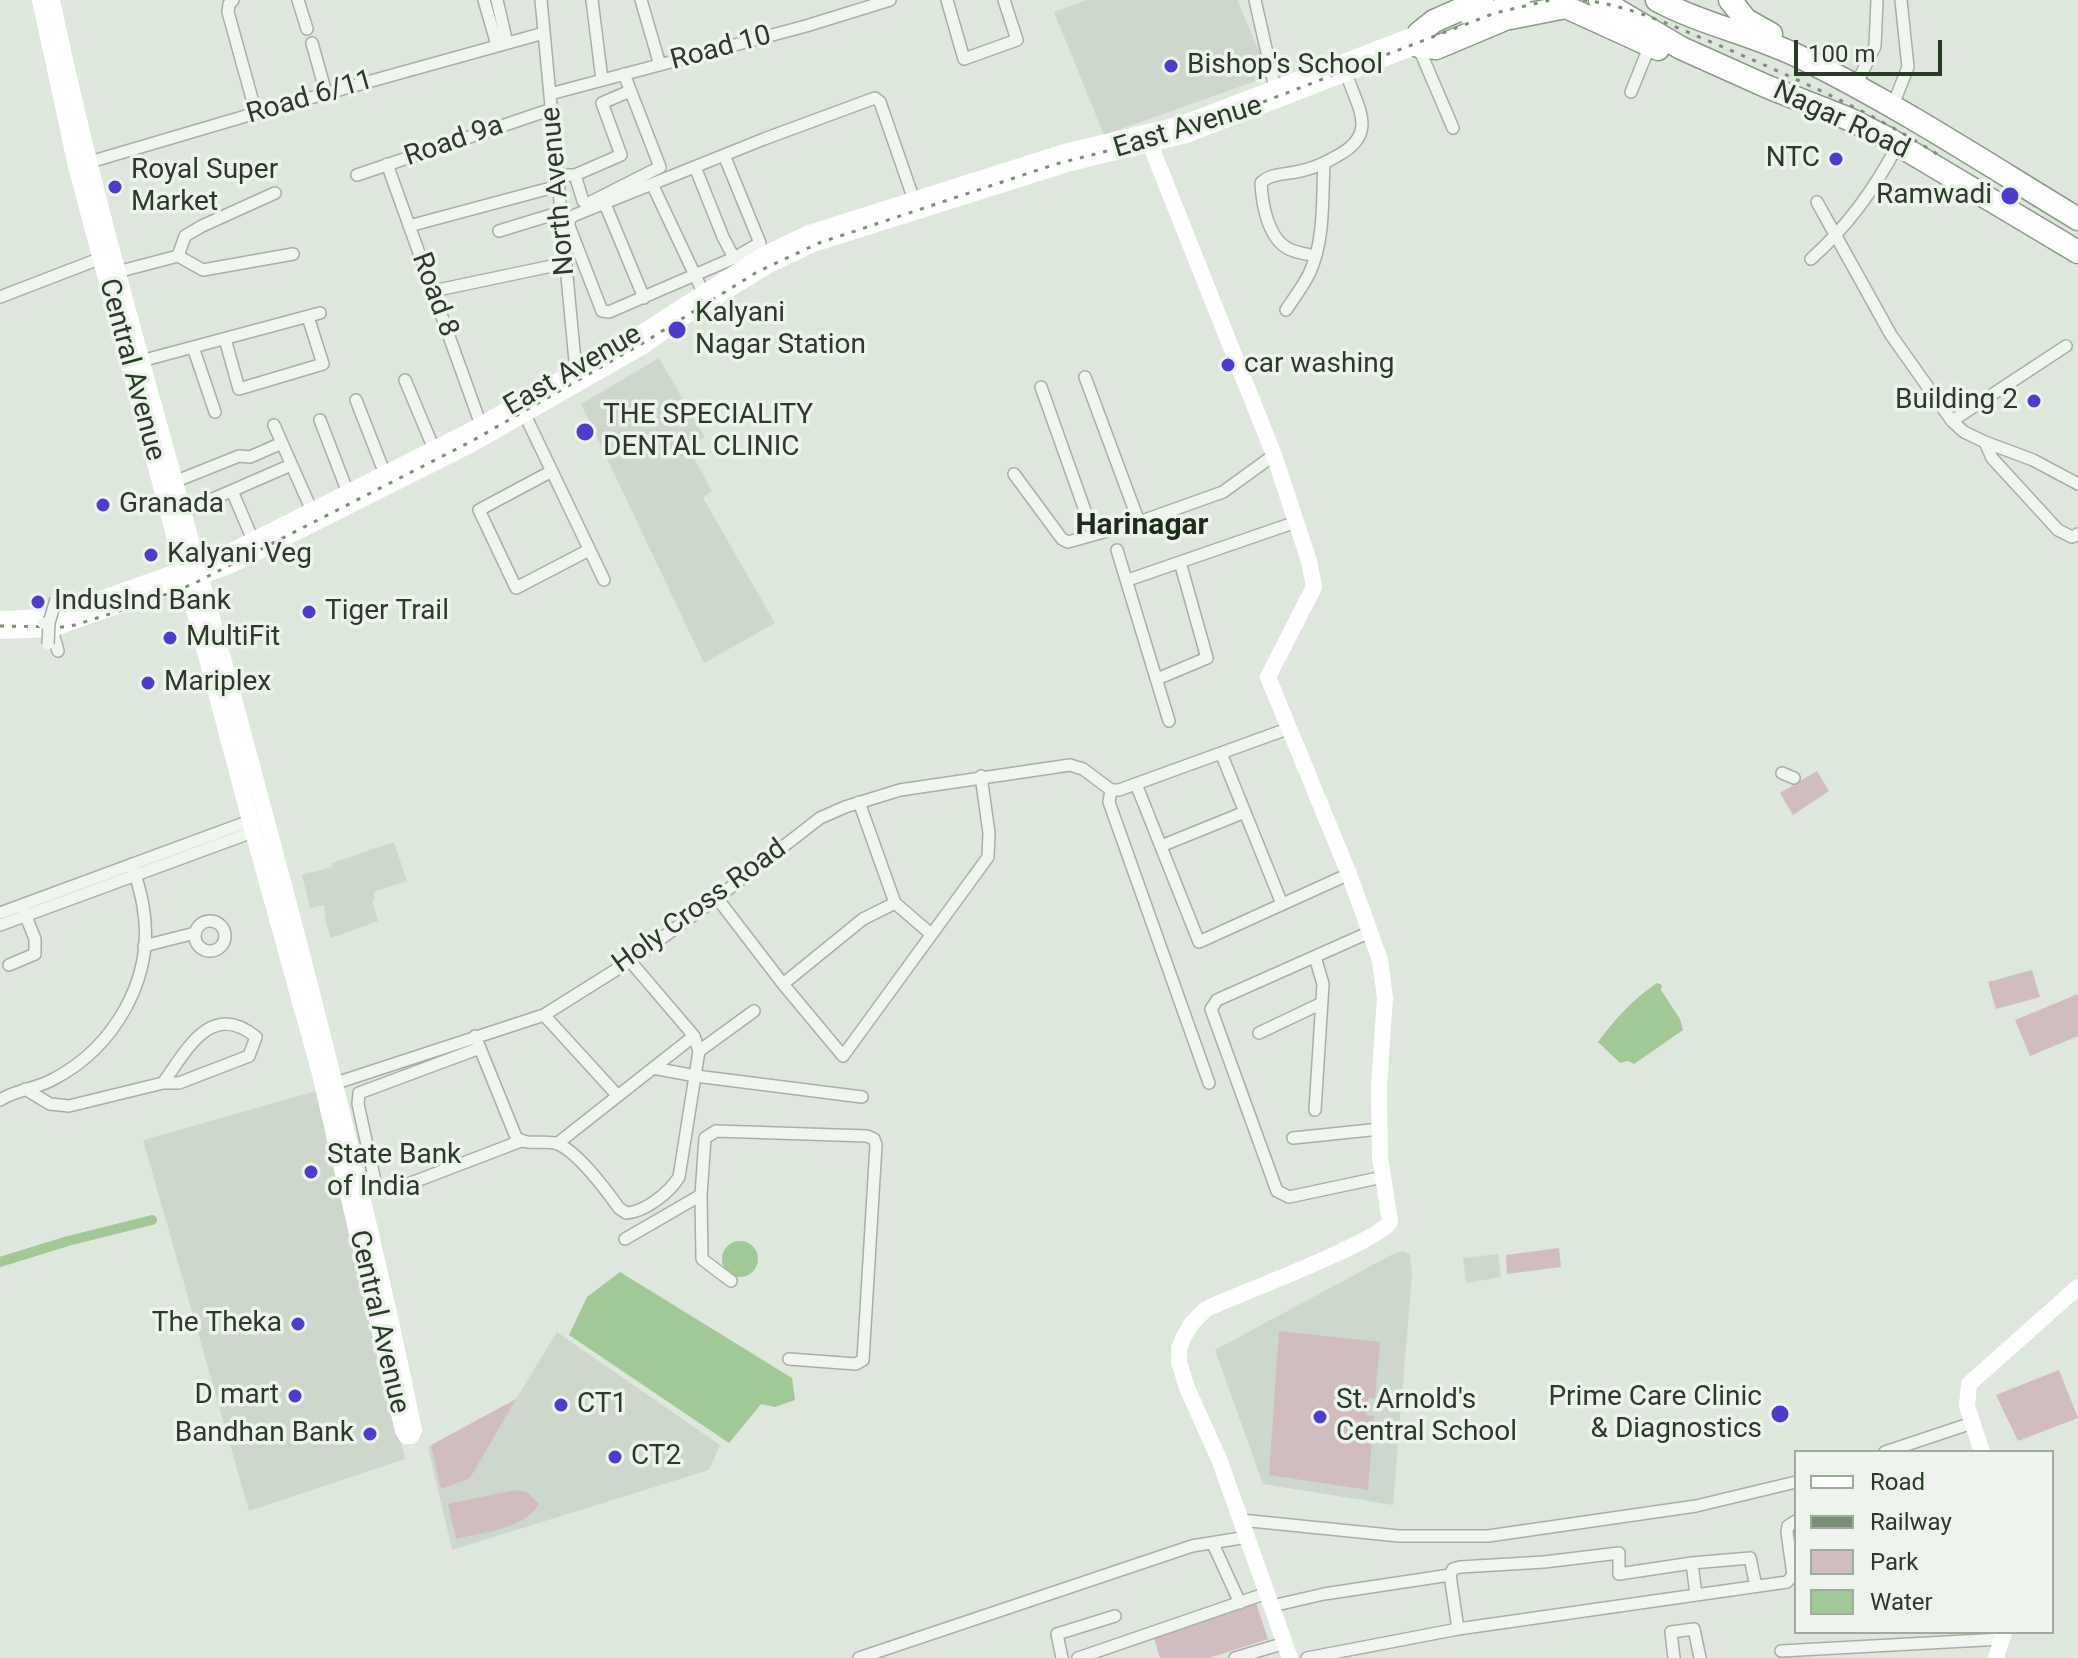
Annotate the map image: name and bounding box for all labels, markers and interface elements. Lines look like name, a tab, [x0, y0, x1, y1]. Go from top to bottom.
street label: Road 10	[667, 19, 775, 79]
scale bar	[1798, 24, 1946, 74]
text: 100 m	[1808, 40, 1875, 68]
place label: Bishop's School	[1187, 49, 1383, 83]
marker: Bishop's School	[1162, 57, 1180, 75]
street label: Road 6/11	[243, 64, 377, 132]
street label: Nagar Road	[1767, 75, 1915, 167]
street label: East Avenue	[1110, 90, 1266, 166]
street label: North Avenue	[535, 105, 583, 277]
street label: Road 9a	[400, 109, 508, 175]
place label: NTC	[1766, 142, 1820, 176]
marker: NTC	[1827, 150, 1845, 168]
place label: Royal Super Market	[131, 154, 278, 220]
marker: Royal Super Market	[106, 178, 124, 196]
place label: Ramwadi	[1876, 179, 1992, 213]
marker: Ramwadi	[1999, 185, 2021, 207]
street label: Road 8	[403, 248, 465, 342]
street label: Central Avenue	[91, 275, 171, 465]
place label: Kalyani Nagar Station	[695, 297, 866, 363]
street label: East Avenue	[498, 318, 648, 424]
marker: Kalyani Nagar Station	[666, 319, 688, 341]
place label: car washing	[1244, 348, 1394, 382]
marker: car washing	[1219, 356, 1237, 374]
place label: Building 2	[1895, 384, 2018, 418]
marker: Building 2	[2025, 392, 2043, 410]
place label: THE SPECIALITY DENTAL CLINIC	[603, 399, 813, 465]
marker: THE SPECIALITY DENTAL CLINIC	[574, 421, 596, 443]
place label: Granada	[119, 488, 224, 522]
marker: Granada	[94, 496, 112, 514]
district label: Harinagar	[1075, 508, 1209, 544]
place label: Kalyani Veg	[167, 538, 312, 572]
marker: Kalyani Veg	[142, 546, 160, 564]
place label: IndusInd Bank	[54, 585, 231, 619]
marker: IndusInd Bank	[29, 593, 47, 611]
place label: Tiger Trail	[325, 595, 449, 629]
marker: Tiger Trail	[300, 603, 318, 621]
place label: MultiFit	[186, 621, 280, 655]
marker: MultiFit	[161, 629, 179, 647]
place label: Mariplex	[164, 666, 271, 700]
marker: Mariplex	[139, 674, 157, 692]
street label: Holy Cross Road	[607, 833, 793, 981]
place label: State Bank of India	[327, 1139, 461, 1205]
marker: State Bank of India	[302, 1163, 320, 1181]
street label: Central Avenue	[341, 1227, 415, 1417]
place label: The Theka	[152, 1307, 282, 1341]
marker: The Theka	[289, 1315, 307, 1333]
place label: D mart	[195, 1379, 279, 1413]
place label: Prime Care Clinic & Diagnostics	[1548, 1381, 1762, 1447]
place label: St. Arnold's Central School	[1336, 1384, 1517, 1450]
marker: D mart	[286, 1387, 304, 1405]
place label: CT1	[577, 1388, 627, 1422]
marker: CT1	[552, 1396, 570, 1414]
marker: Prime Care Clinic & Diagnostics	[1769, 1403, 1791, 1425]
marker: St. Arnold's Central School	[1311, 1408, 1329, 1426]
place label: Bandhan Bank	[175, 1417, 354, 1451]
marker: Bandhan Bank	[361, 1425, 379, 1443]
place label: CT2	[631, 1440, 681, 1474]
marker: CT2	[606, 1448, 624, 1466]
legend	[1794, 1450, 2054, 1634]
text: Road	[1870, 1468, 1925, 1496]
text: Railway	[1870, 1508, 1952, 1536]
text: Park	[1870, 1548, 1918, 1576]
text: Water	[1870, 1588, 1933, 1616]

